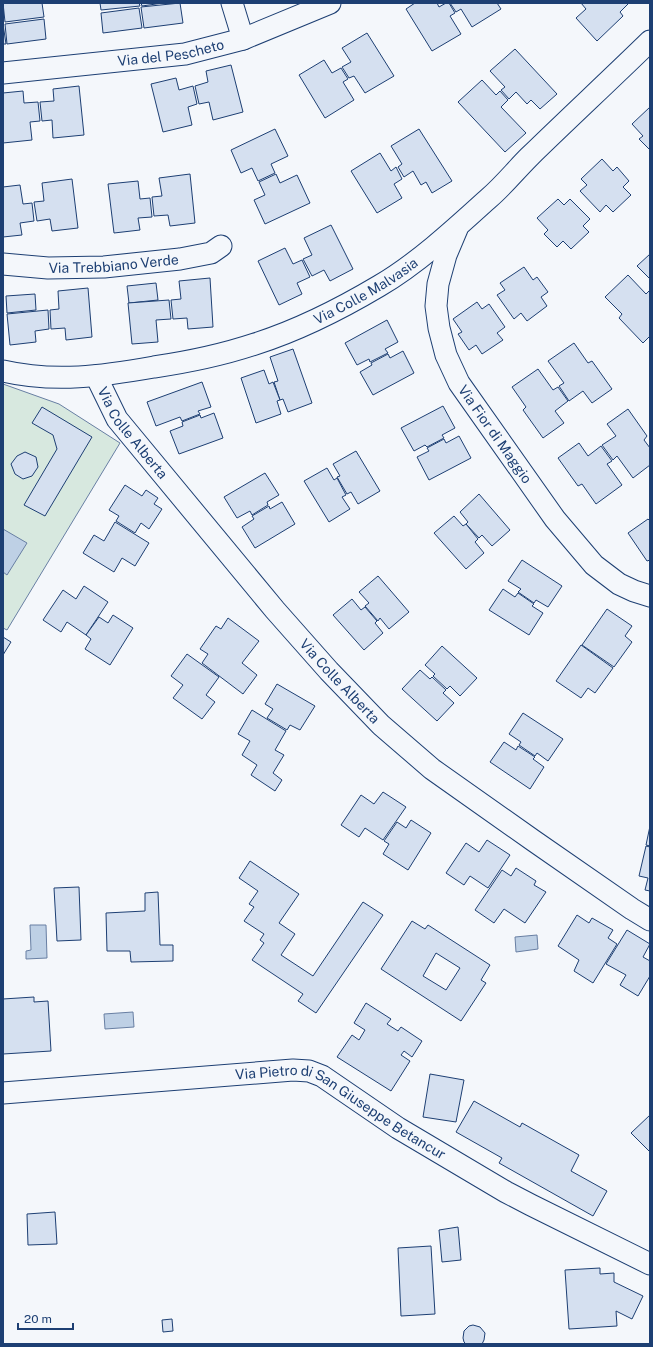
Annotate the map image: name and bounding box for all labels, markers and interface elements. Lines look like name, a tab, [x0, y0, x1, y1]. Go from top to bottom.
street label: Via del Pescheto	[117, 36, 226, 69]
street label: Via Trebbiano Verde	[48, 251, 180, 276]
street label: Via Colle Malvasia	[311, 254, 421, 327]
street label: Via Fior di Maggio	[455, 382, 535, 486]
street label: Via Colle Alberta	[95, 384, 171, 482]
street label: Via Colle Alberta	[296, 636, 383, 727]
street label: Via Pietro di San Giuseppe Betancur	[235, 1062, 449, 1163]
scale bar	[18, 1305, 73, 1331]
text: 20 m	[24, 1312, 52, 1326]

